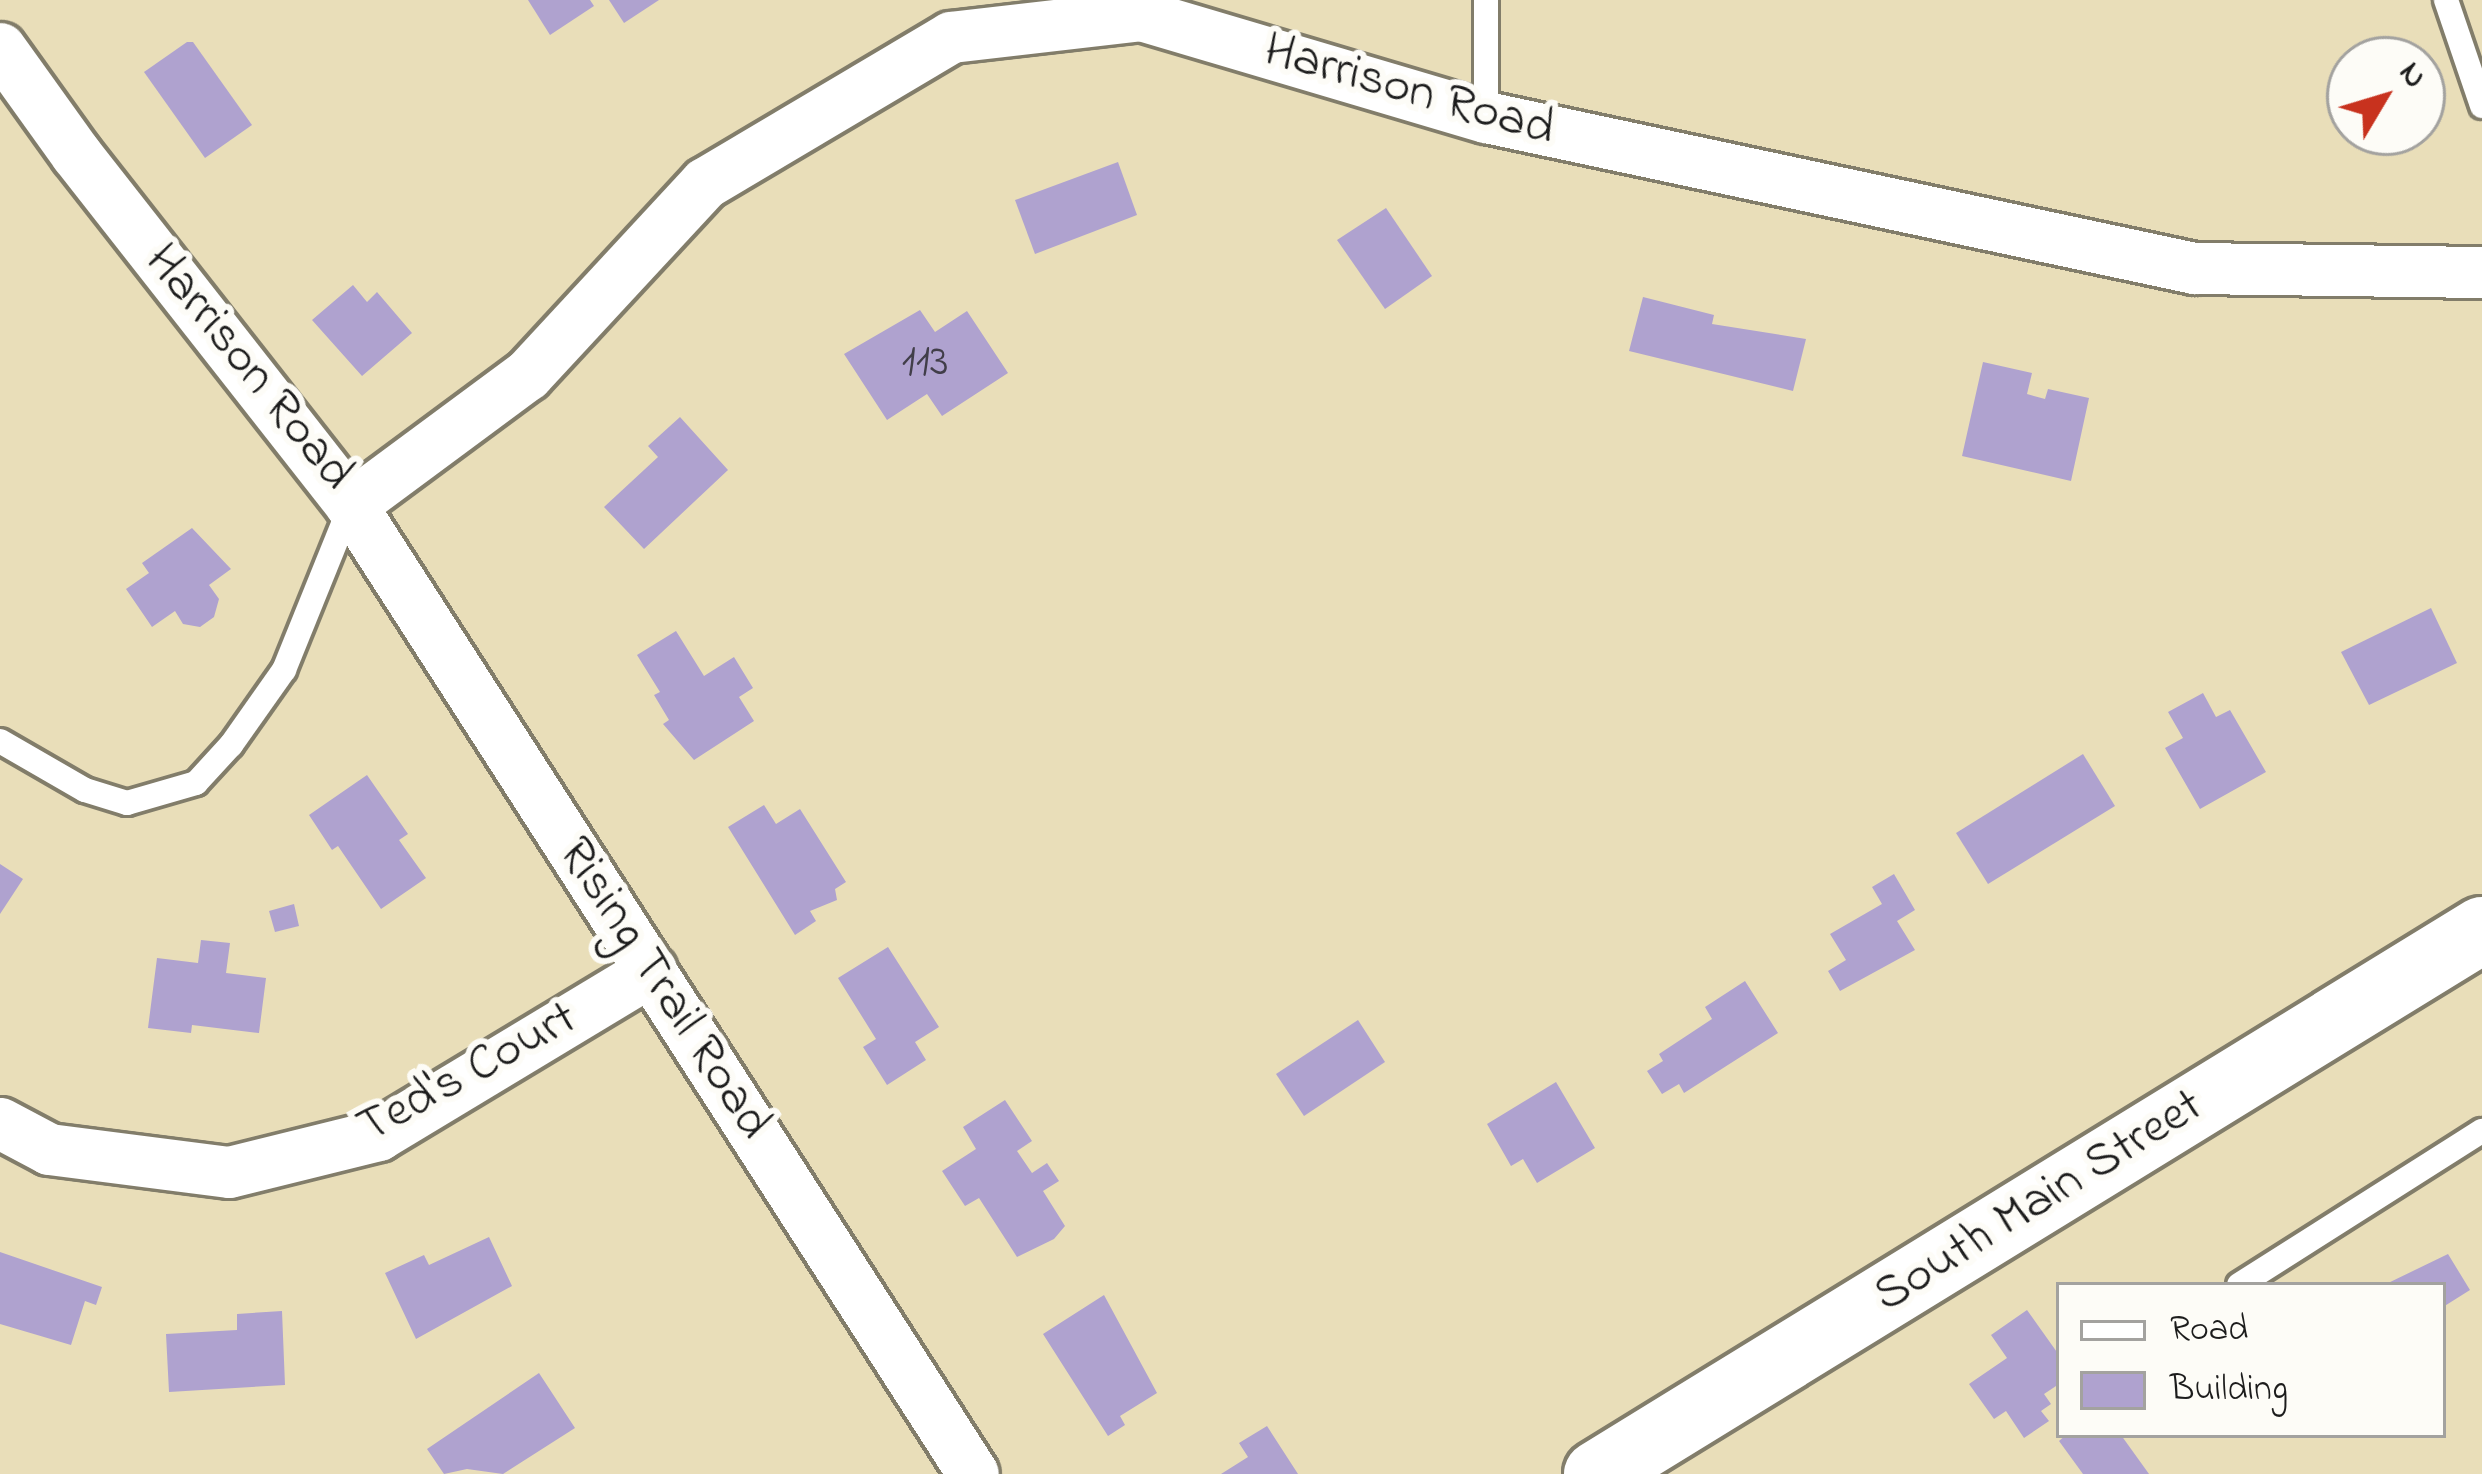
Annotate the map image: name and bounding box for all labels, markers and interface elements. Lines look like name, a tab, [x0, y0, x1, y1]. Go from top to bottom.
street label: Harrison Road	[1257, 20, 1561, 162]
north arrow	[2326, 36, 2446, 156]
text: N	[2386, 52, 2438, 99]
street label: Harrison Road	[130, 232, 366, 504]
house number: 113	[901, 337, 949, 391]
street label: Rising Trail Road	[543, 827, 783, 1151]
street label: Ted's Court	[348, 989, 588, 1159]
street label: South Main Street	[1863, 1076, 2215, 1328]
legend	[2056, 1282, 2446, 1438]
text: Road	[2170, 1304, 2248, 1357]
text: Building	[2170, 1364, 2288, 1417]

